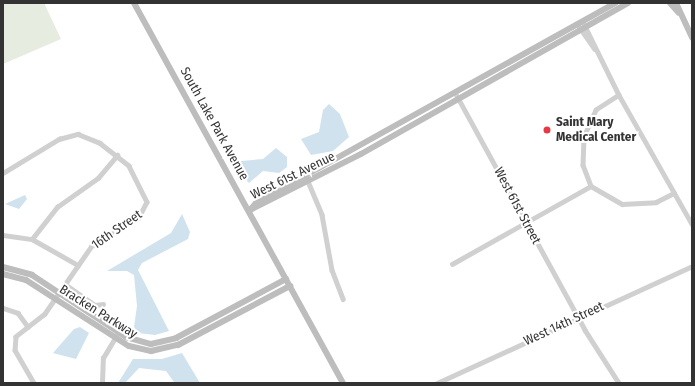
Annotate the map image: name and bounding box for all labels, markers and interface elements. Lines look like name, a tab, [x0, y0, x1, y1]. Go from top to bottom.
street label: South Lake Park Avenue	[176, 65, 252, 183]
place label: Saint Mary Medical Center	[556, 115, 636, 146]
marker: Saint Mary Medical Center	[541, 124, 553, 136]
street label: West 61st Avenue	[248, 149, 338, 203]
street label: West 61st Street	[490, 165, 544, 247]
street label: 16th Street	[89, 207, 145, 253]
street label: Bracken Parkway	[56, 282, 140, 342]
street label: West 14th Street	[522, 299, 606, 349]

